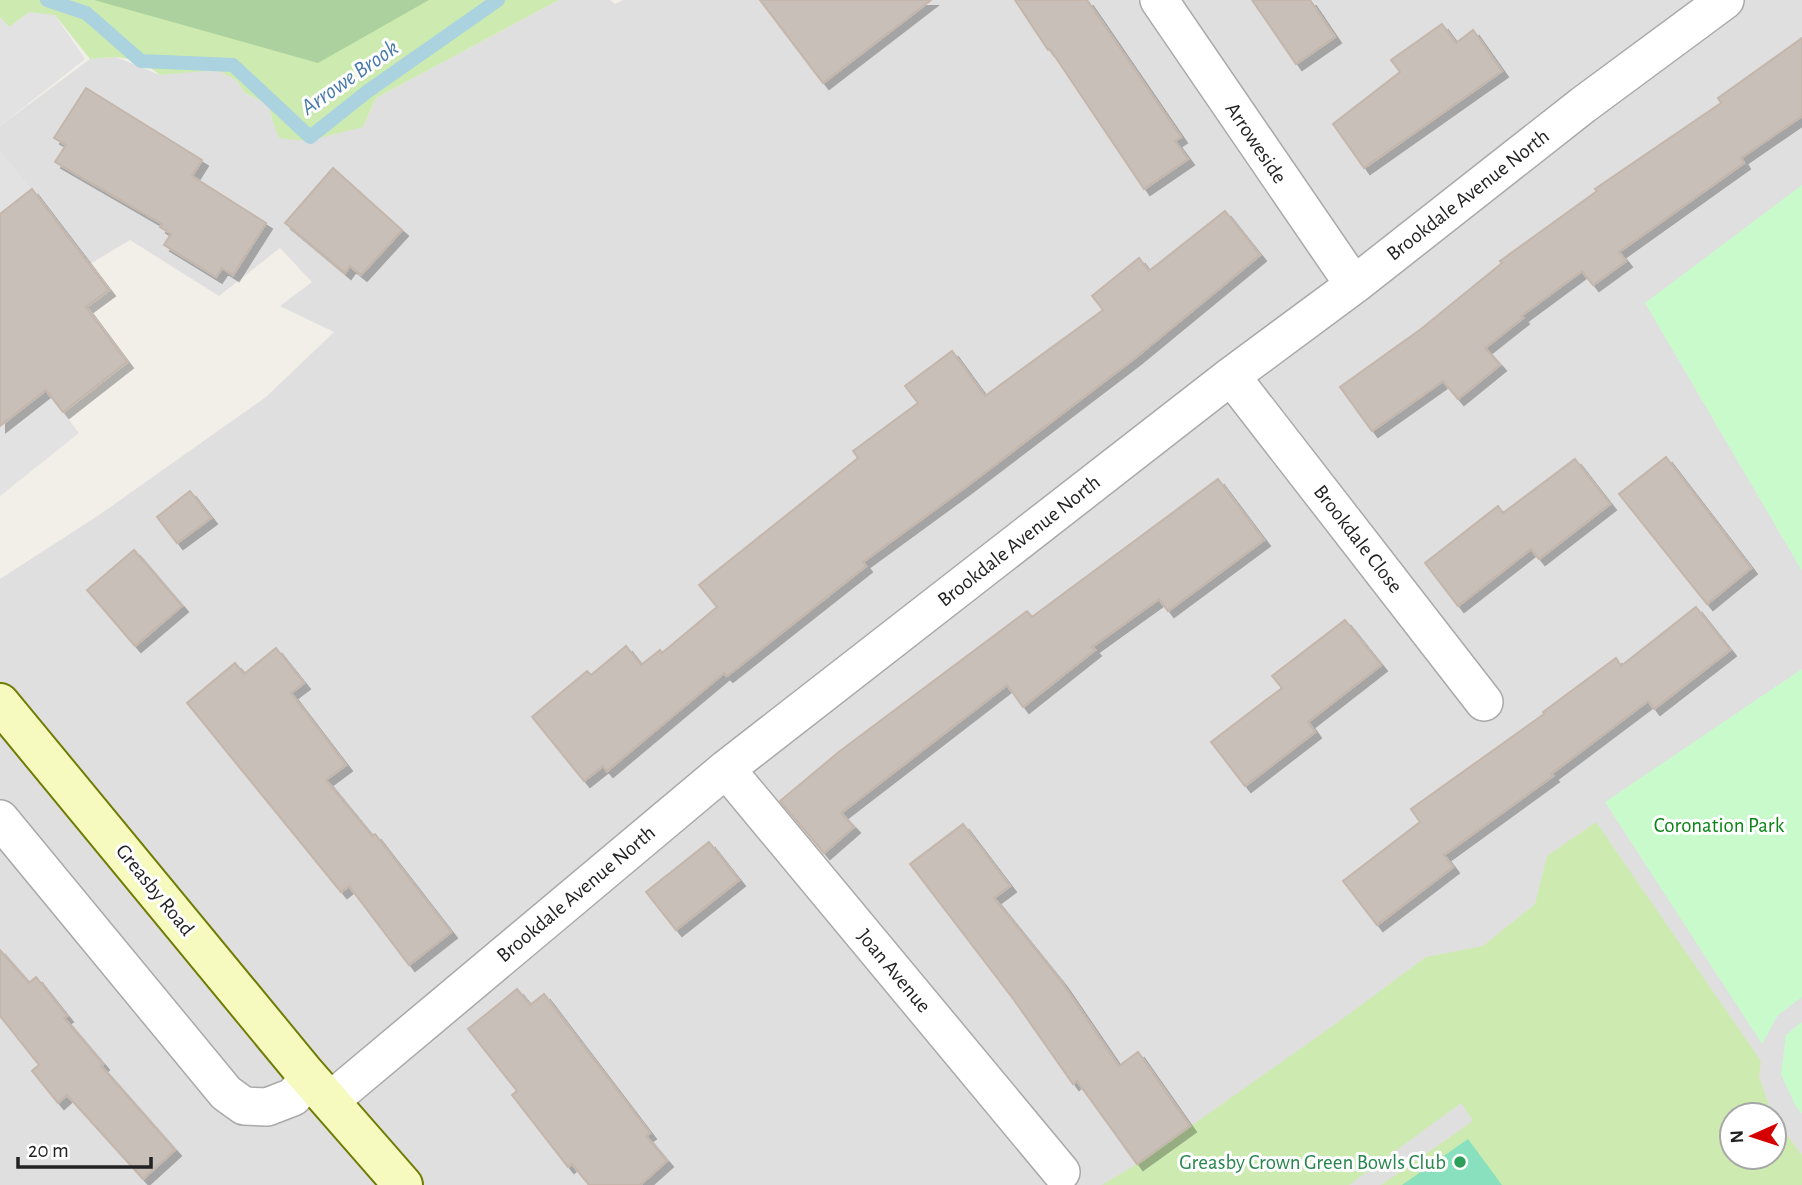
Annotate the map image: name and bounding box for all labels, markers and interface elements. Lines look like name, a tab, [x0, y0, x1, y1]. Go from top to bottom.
water label: Arrowe Brook	[296, 36, 403, 120]
street label: Arroweside	[1221, 99, 1291, 187]
street label: Brookdale Avenue North	[1383, 125, 1553, 265]
street label: Brookdale Avenue North	[934, 471, 1104, 611]
street label: Brookdale Close	[1310, 481, 1406, 597]
park label: Coronation Park	[1654, 815, 1785, 836]
street label: Brookdale Avenue North	[493, 822, 659, 966]
street label: Greasby Road	[112, 840, 198, 940]
street label: Joan Avenue	[853, 925, 935, 1017]
north arrow	[1718, 1101, 1788, 1171]
scale bar	[18, 1126, 150, 1170]
text: N	[1728, 1130, 1747, 1144]
text: 20 m	[28, 1140, 69, 1161]
place label: Greasby Crown Green Bowls Club	[1179, 1152, 1446, 1173]
marker: Greasby Crown Green Bowls Club	[1452, 1154, 1468, 1170]

